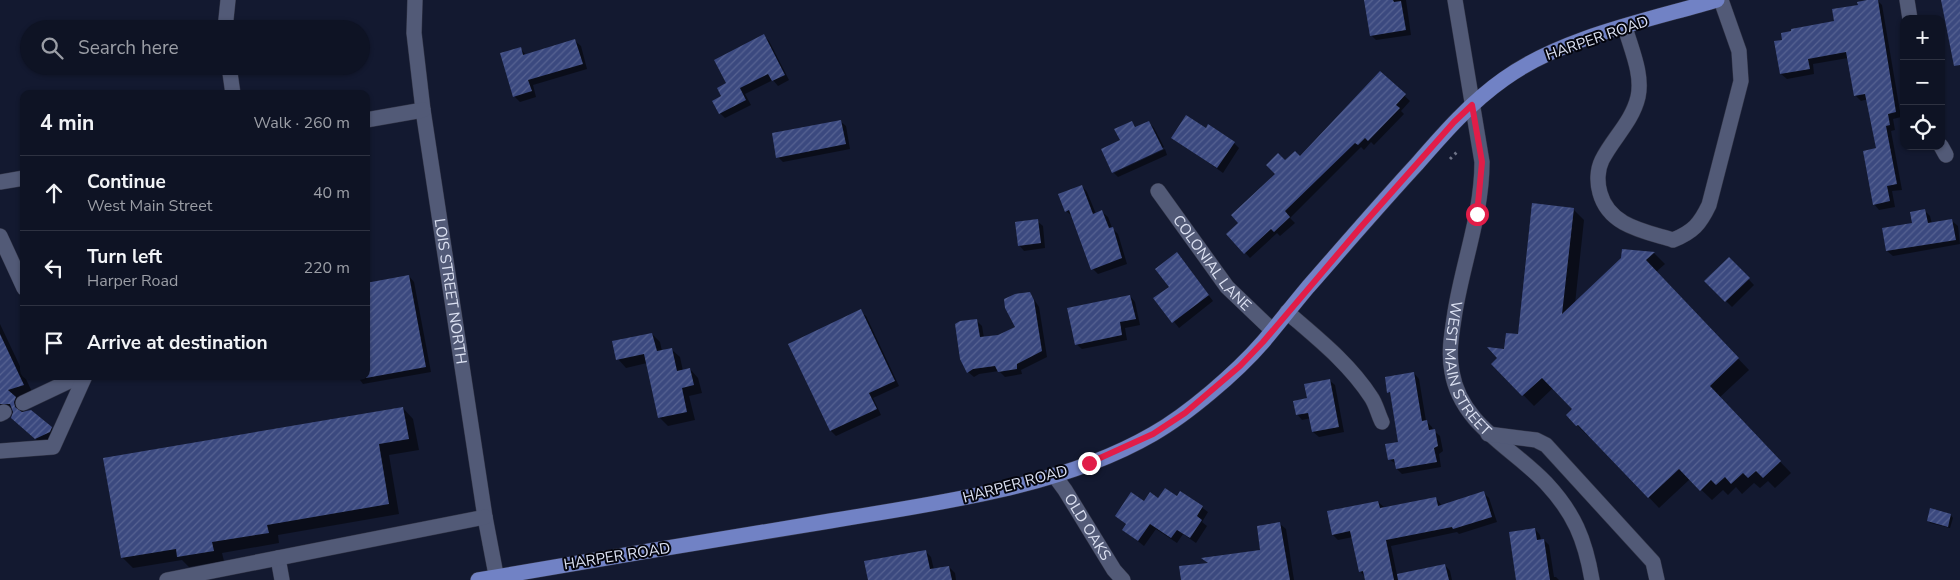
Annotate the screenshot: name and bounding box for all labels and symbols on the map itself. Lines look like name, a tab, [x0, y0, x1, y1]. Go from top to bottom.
street label: HARPER ROAD	[1543, 11, 1651, 65]
route start	[1466, 203, 1489, 226]
street label: COLONIAL LANE	[1168, 211, 1256, 315]
street label: LOIS STREET NORTH	[430, 217, 472, 366]
street label: WEST MAIN STREET	[1440, 300, 1496, 440]
route end	[1078, 452, 1101, 475]
street label: HARPER ROAD	[960, 460, 1070, 508]
street label: OLD OAKS	[1060, 490, 1116, 564]
street label: HARPER ROAD	[562, 538, 672, 574]

